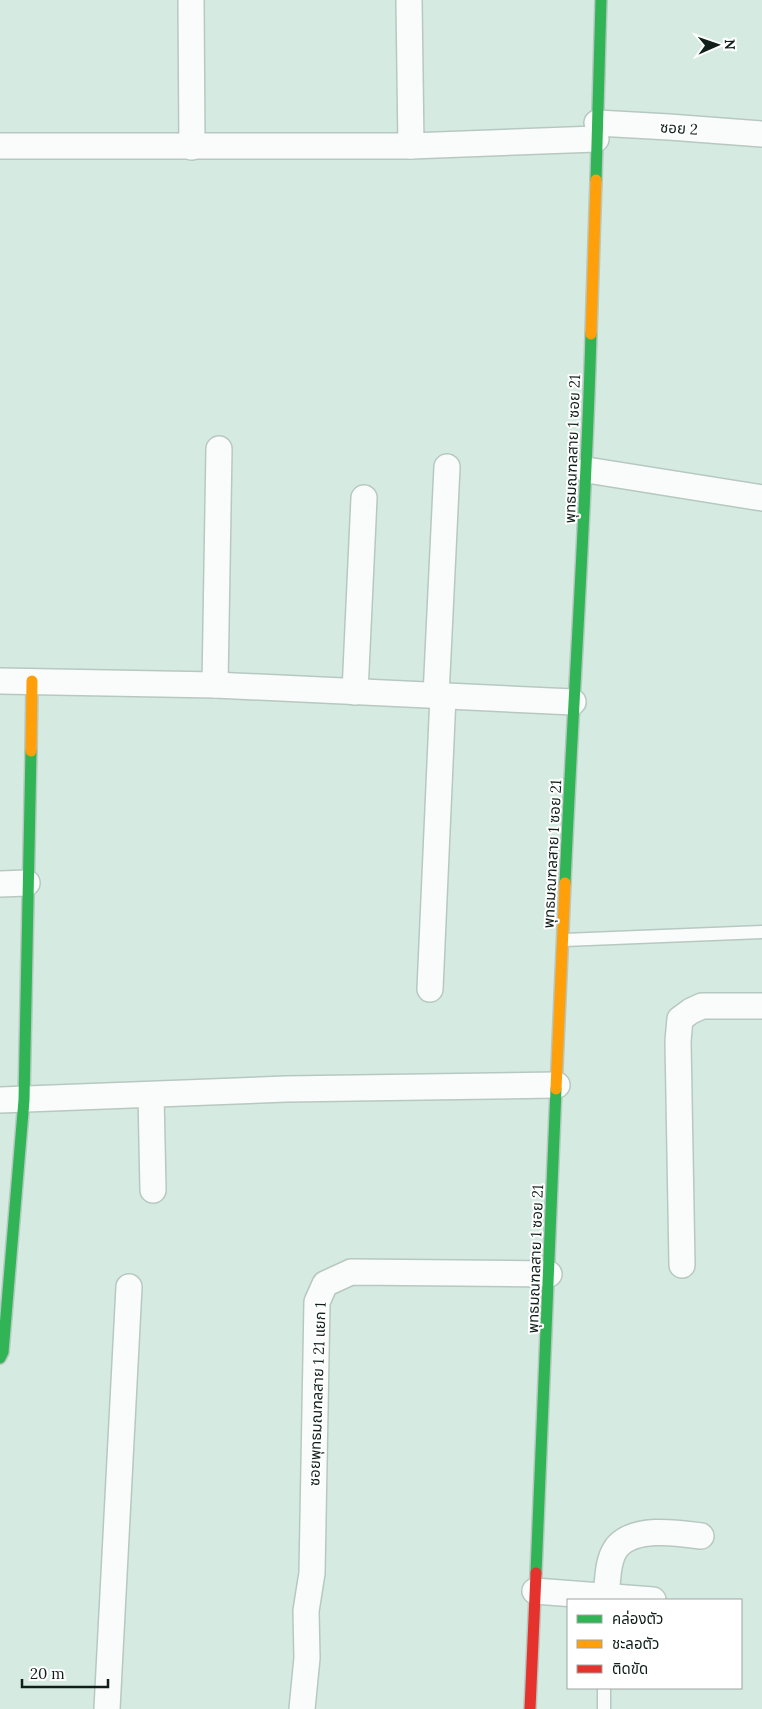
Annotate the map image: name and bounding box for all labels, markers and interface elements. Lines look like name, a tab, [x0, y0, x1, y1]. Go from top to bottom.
north arrow	[692, 20, 742, 70]
text: N	[721, 39, 739, 50]
street label: ซอย 2	[659, 117, 699, 139]
street label: พุทธมณฑลสาย 1 ซอย 21	[560, 374, 584, 524]
street label: พุทธมณฑลสาย 1 ซอย 21	[539, 779, 565, 929]
street label: พุทธมณฑลสาย 1 ซอย 21	[523, 1184, 547, 1334]
street label: ซอยพุทธมณฑลสาย 1 21 แยก 1	[304, 1302, 330, 1486]
legend	[567, 1599, 742, 1689]
text: คล่องตัว	[612, 1609, 663, 1628]
text: ชะลอตัว	[612, 1634, 659, 1653]
scale bar	[22, 1656, 109, 1688]
text: ติดขัด	[612, 1659, 648, 1678]
text: 20 m	[30, 1664, 65, 1683]

